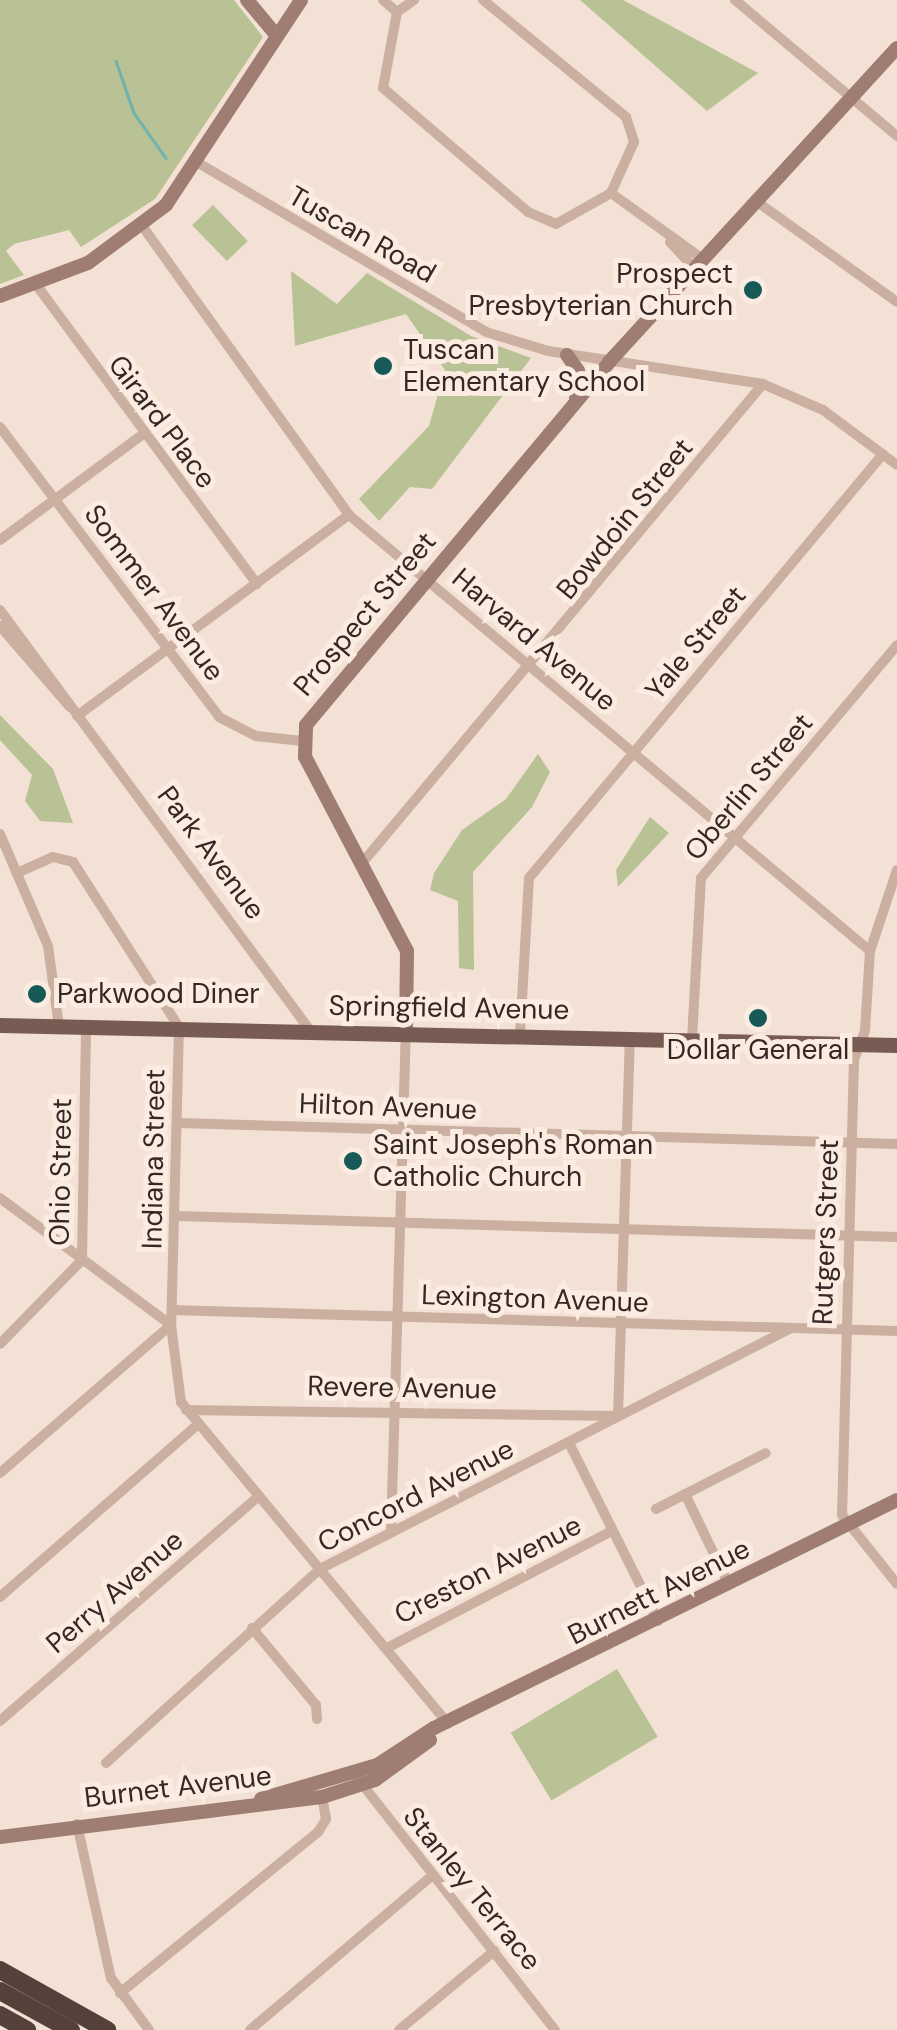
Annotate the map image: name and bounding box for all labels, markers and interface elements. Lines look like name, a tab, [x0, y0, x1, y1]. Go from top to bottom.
street label: Tuscan Road	[282, 179, 442, 291]
place label: Prospect Presbyterian Church	[469, 257, 733, 323]
marker: Prospect Presbyterian Church	[742, 279, 764, 301]
place label: Tuscan Elementary School	[403, 333, 645, 399]
street label: Girard Place	[101, 349, 223, 495]
marker: Tuscan Elementary School	[372, 355, 394, 377]
street label: Bowdoin Street	[550, 432, 700, 606]
street label: Sommer Avenue	[77, 498, 231, 688]
street label: Prospect Street	[287, 525, 443, 703]
street label: Harvard Avenue	[445, 562, 623, 718]
street label: Yale Street	[639, 579, 753, 707]
street label: Oberlin Street	[678, 707, 820, 867]
street label: Park Avenue	[150, 780, 272, 926]
place label: Parkwood Diner	[57, 977, 260, 1011]
marker: Parkwood Diner	[26, 983, 48, 1005]
street label: Springfield Avenue	[328, 989, 570, 1027]
marker: Dollar General	[747, 1007, 769, 1029]
place label: Dollar General	[667, 1033, 849, 1067]
street label: Indiana Street	[136, 1069, 172, 1249]
street label: Hilton Avenue	[299, 1087, 477, 1127]
street label: Ohio Street	[43, 1098, 79, 1246]
place label: Saint Joseph's Roman Catholic Church	[373, 1128, 653, 1194]
street label: Rutgers Street	[806, 1139, 846, 1325]
marker: Saint Joseph's Roman Catholic Church	[342, 1150, 364, 1172]
street label: Lexington Avenue	[421, 1278, 649, 1320]
street label: Revere Avenue	[307, 1370, 497, 1406]
street label: Concord Avenue	[312, 1432, 520, 1560]
street label: Creston Avenue	[389, 1508, 587, 1632]
street label: Perry Avenue	[40, 1523, 190, 1661]
street label: Burnett Avenue	[563, 1532, 755, 1652]
street label: Burnet Avenue	[82, 1759, 274, 1815]
street label: Stanley Terrace	[396, 1801, 548, 1977]

